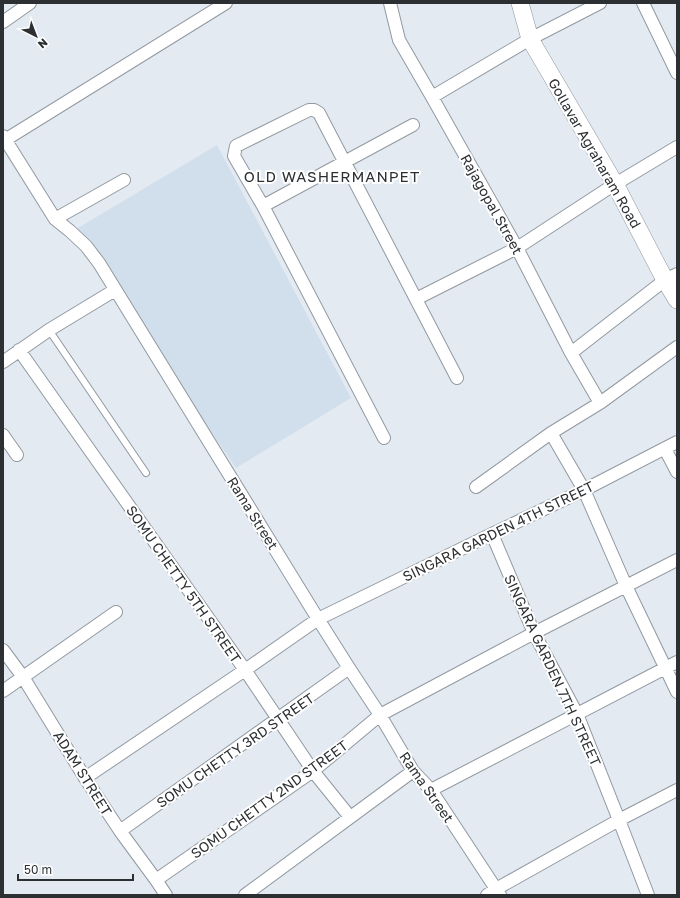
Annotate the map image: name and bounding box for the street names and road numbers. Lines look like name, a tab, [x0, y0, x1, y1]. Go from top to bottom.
street label: Gollavar Agraharam Road	[545, 75, 645, 231]
street label: Rajagopal Street	[457, 151, 527, 257]
street label: Rama Street	[224, 474, 282, 552]
street label: SINGARA GARDEN 4TH STREET	[400, 477, 597, 585]
street label: SOMU CHETTY 5TH STREET	[123, 502, 245, 666]
street label: SINGARA GARDEN 7TH STREET	[501, 571, 605, 769]
street label: SOMU CHETTY 3RD STREET	[153, 689, 317, 811]
street label: ADAM STREET	[50, 727, 116, 819]
street label: SOMU CHETTY 2ND STREET	[187, 736, 351, 862]
street label: Rama Street	[396, 748, 458, 826]

